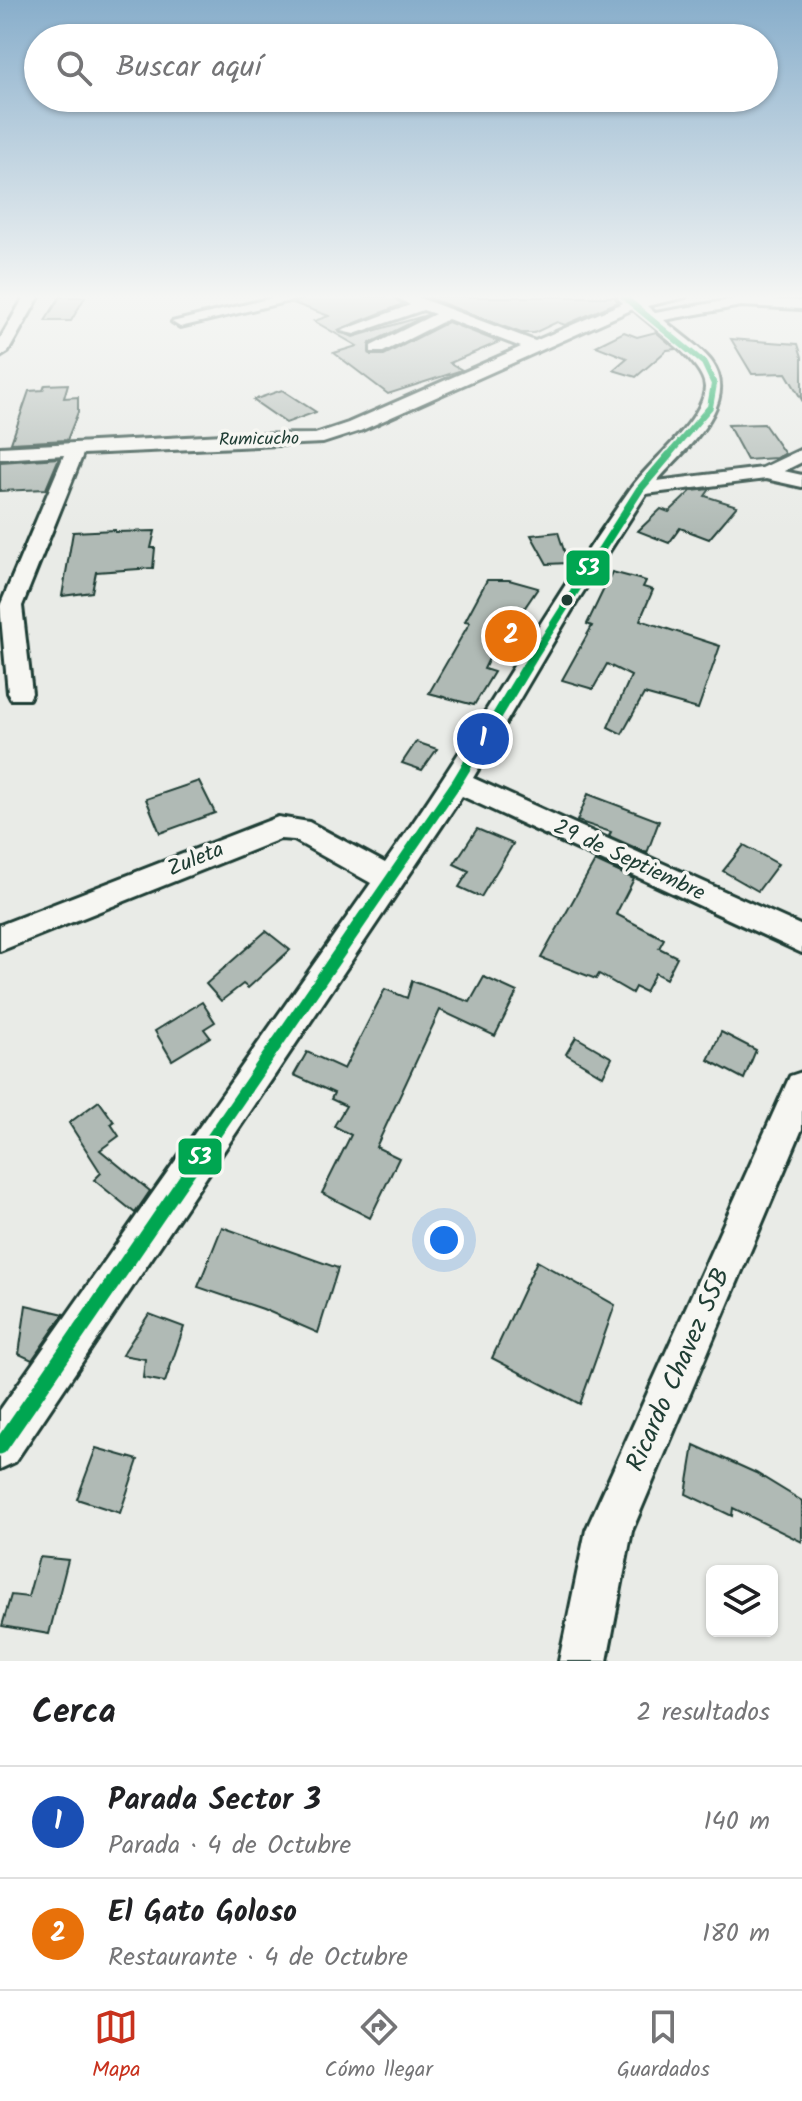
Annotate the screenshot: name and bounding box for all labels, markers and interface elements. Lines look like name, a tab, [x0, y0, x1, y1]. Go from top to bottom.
search box	[24, 24, 778, 112]
text: Buscar aquí	[116, 44, 262, 92]
icon: search	[52, 46, 96, 90]
street label: Rumicucho	[219, 425, 299, 455]
line badge: 53	[565, 549, 611, 587]
text: 53	[575, 552, 600, 587]
unlabelled marker	[559, 592, 575, 608]
pin: 2	[485, 606, 537, 666]
pin: 1	[457, 709, 509, 769]
street label: 29 de Septiembre	[547, 810, 711, 912]
street label: Zuleta	[162, 833, 230, 887]
line badge: 53	[177, 1137, 223, 1176]
text: 53	[187, 1141, 212, 1176]
your location	[424, 1220, 464, 1260]
street label: Ricardo Chavez S5B	[615, 1261, 743, 1479]
map controls	[706, 1565, 778, 1637]
button: layers	[706, 1565, 778, 1637]
text: Cerca	[32, 1686, 116, 1740]
text: 2 resultados	[636, 1692, 770, 1734]
text: Parada Sector 3	[108, 1777, 321, 1825]
text: 1	[54, 1801, 62, 1843]
text: 140 m	[703, 1801, 770, 1843]
text: Parada · 4 de Octubre	[108, 1825, 351, 1867]
text: El Gato Goloso	[108, 1889, 297, 1937]
text: 2	[50, 1913, 66, 1955]
text: 180 m	[702, 1913, 770, 1955]
text: Restaurante · 4 de Octubre	[108, 1937, 408, 1979]
tab: Mapa	[92, 2005, 141, 2088]
tab: Cómo llegar	[325, 2005, 433, 2088]
tab: Guardados	[617, 2005, 710, 2088]

